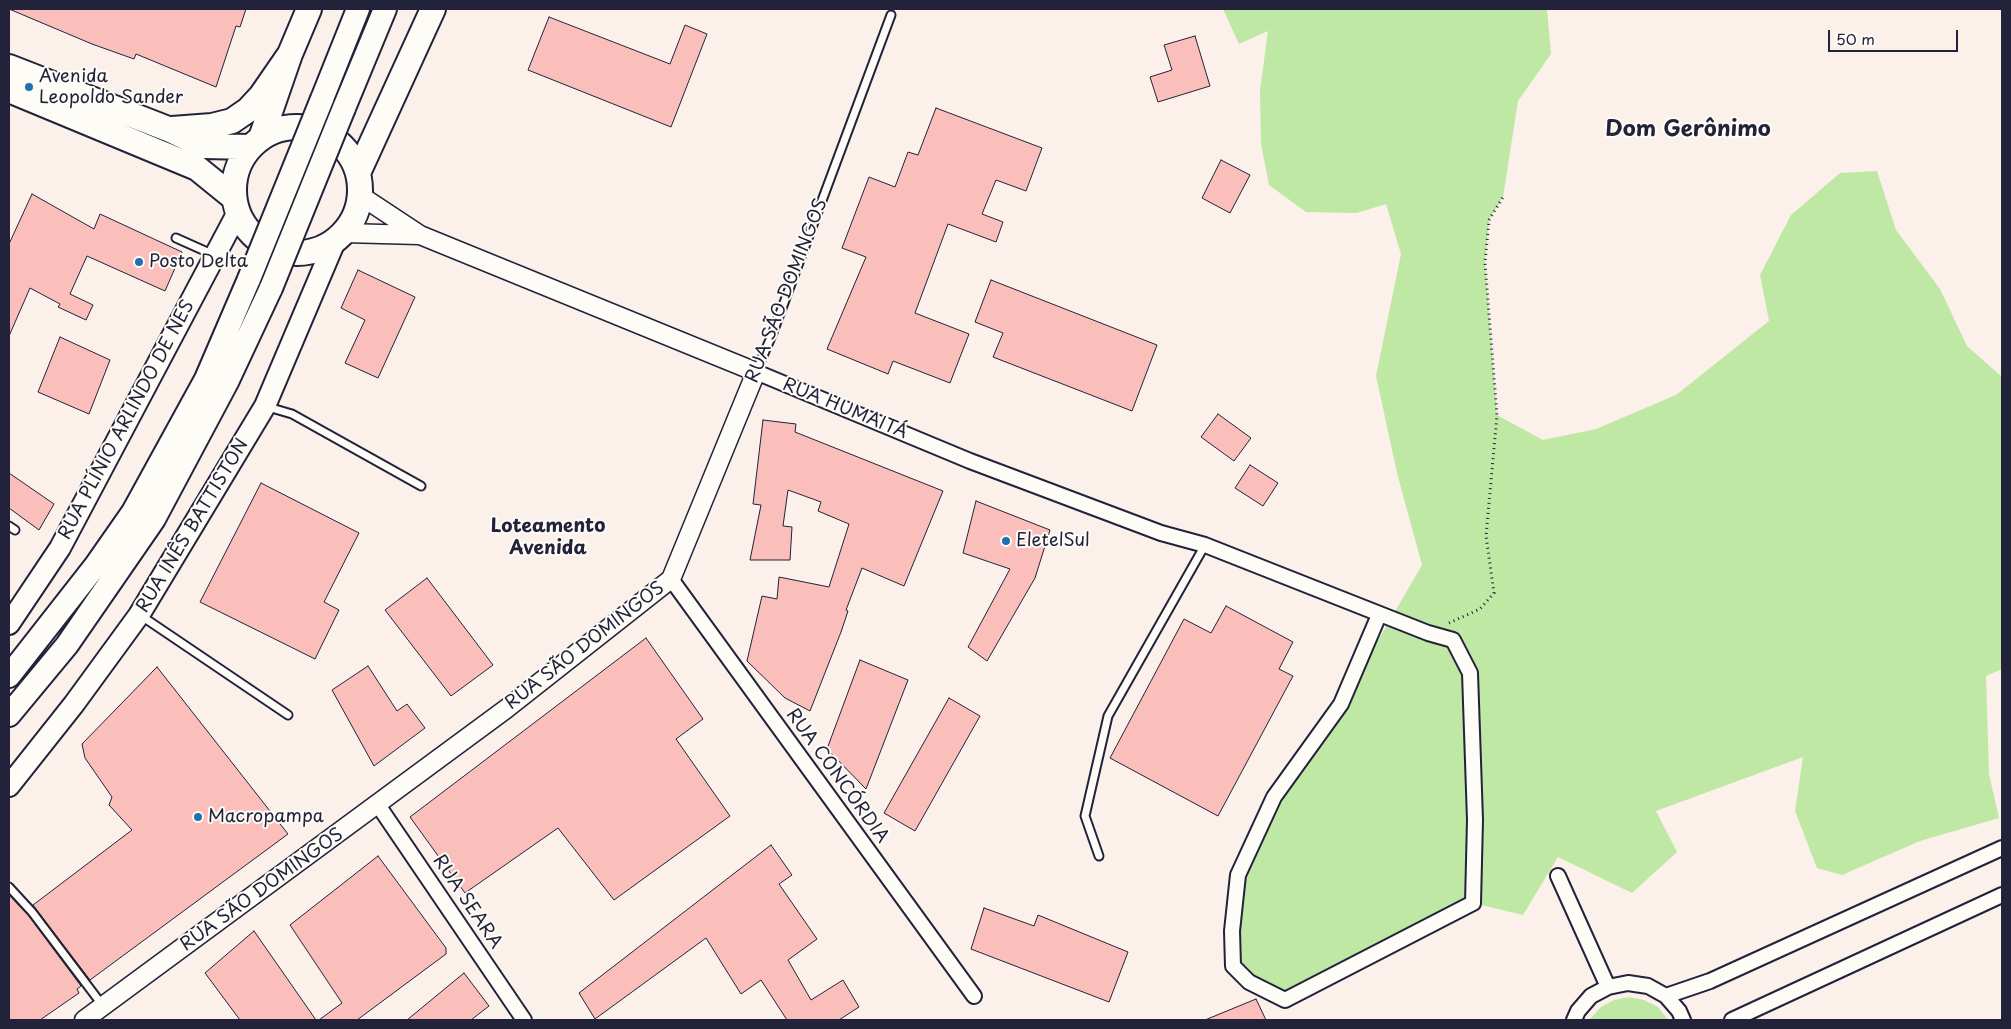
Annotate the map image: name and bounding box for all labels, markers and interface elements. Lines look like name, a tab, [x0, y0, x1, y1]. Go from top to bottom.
scale bar	[1831, 20, 1961, 52]
text: 50 m	[1836, 27, 1875, 50]
place label: Avenida Leopoldo Sander	[39, 66, 183, 108]
marker: Avenida Leopoldo Sander	[23, 81, 35, 93]
district label: Dom Gerônimo	[1605, 117, 1771, 143]
street label: RUA SÃO DOMINGOS	[742, 196, 832, 386]
place label: Posto Delta	[149, 251, 248, 273]
marker: Posto Delta	[133, 256, 145, 268]
street label: RUA PLÍNIO ARLINDO DE NES	[54, 297, 200, 543]
street label: RUA HUMAITÁ	[779, 374, 911, 444]
street label: RUA INÊS BATTISTON	[133, 435, 253, 617]
district label: Loteamento Avenida	[491, 516, 605, 560]
place label: EletelSul	[1016, 530, 1090, 552]
marker: EletelSul	[1000, 535, 1012, 547]
street label: RUA SÃO DOMINGOS	[501, 577, 669, 715]
street label: RUA CONCÓRDIA	[781, 705, 893, 847]
place label: Macropampa	[208, 806, 324, 828]
marker: Macropampa	[192, 811, 204, 823]
street label: RUA SÃO DOMINGOS	[177, 824, 347, 956]
street label: RUA SEARA	[428, 851, 506, 953]

